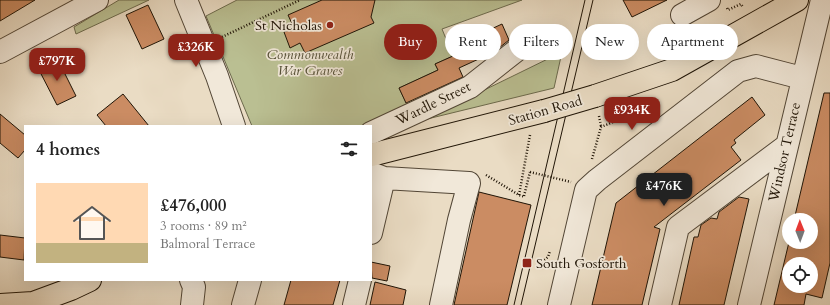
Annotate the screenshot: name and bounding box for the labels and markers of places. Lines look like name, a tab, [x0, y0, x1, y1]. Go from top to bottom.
place label: St Nicholas	[255, 16, 322, 35]
marker: St Nicholas	[325, 20, 335, 30]
pin: £326K	[168, 34, 224, 68]
pin: £797K	[29, 48, 85, 82]
pin: £934K	[604, 97, 660, 131]
pin: £476K	[636, 173, 692, 207]
place label: South Gosforth	[536, 254, 627, 273]
marker: South Gosforth	[521, 257, 533, 269]

